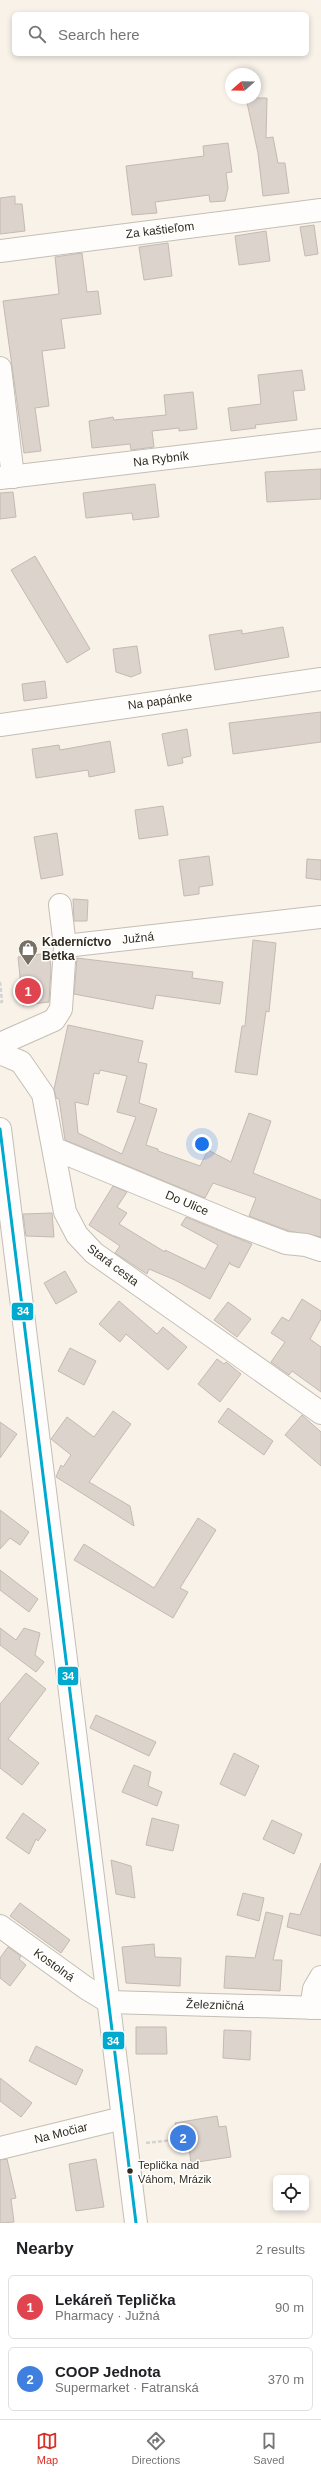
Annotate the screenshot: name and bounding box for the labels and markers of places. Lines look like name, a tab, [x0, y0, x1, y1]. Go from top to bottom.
place label: Kaderníctvo Betka	[42, 935, 111, 963]
shop icon: Kaderníctvo Betka	[17, 938, 39, 966]
pin: 1	[15, 976, 41, 1006]
pin: 2	[170, 2123, 196, 2153]
place label: Teplička nad Váhom, Mrázik	[138, 2159, 212, 2185]
marker: Teplička nad Váhom, Mrázik	[125, 2166, 135, 2176]

